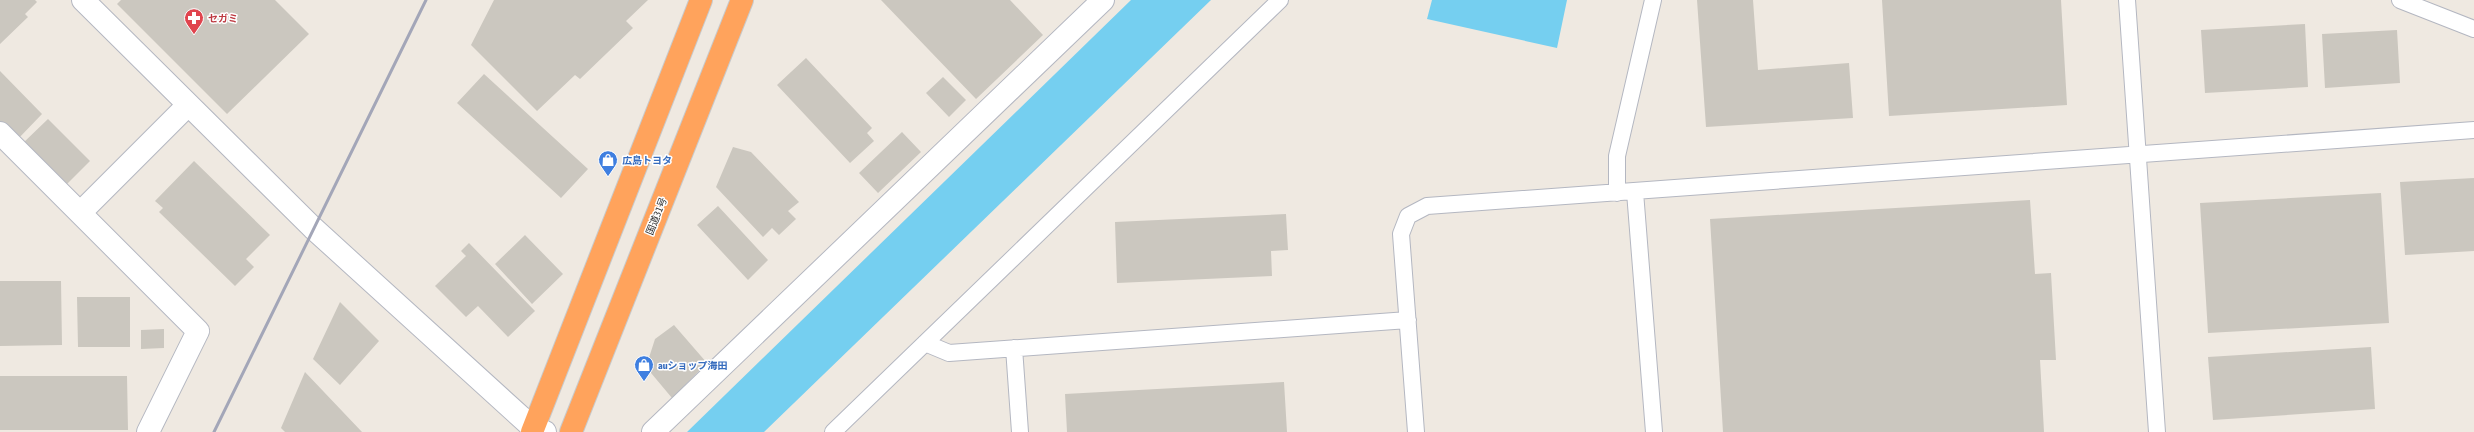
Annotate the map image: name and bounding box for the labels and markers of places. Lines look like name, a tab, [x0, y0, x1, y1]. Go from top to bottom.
pharmacy icon: セガミ	[183, 7, 205, 35]
place label: セガミ	[208, 13, 238, 24]
shop icon: 広島トヨタ	[597, 149, 619, 177]
place label: 広島トヨタ	[622, 155, 672, 166]
shop icon: auショップ海田	[633, 354, 655, 382]
place label: auショップ海田	[658, 360, 727, 371]

